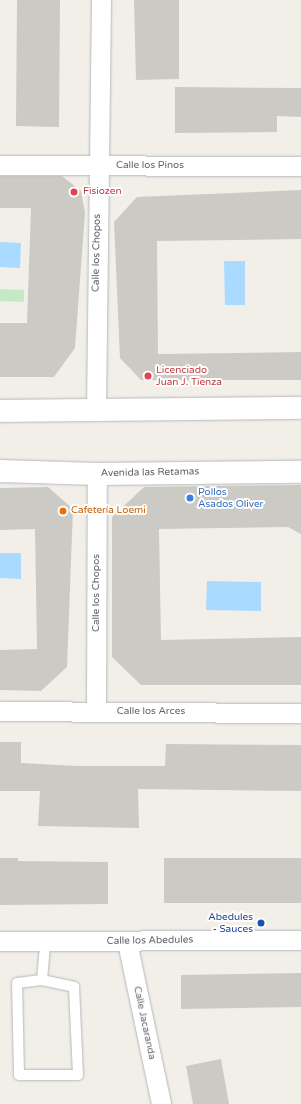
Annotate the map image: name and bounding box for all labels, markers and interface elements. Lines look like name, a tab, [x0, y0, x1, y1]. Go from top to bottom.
street label: Calle los Pinos	[116, 160, 184, 172]
marker: Fisiozen	[68, 186, 80, 198]
place label: Fisiozen	[83, 186, 122, 198]
street label: Calle los Chopos	[90, 214, 104, 292]
place label: Licenciado Juan J. Tienza	[156, 364, 222, 388]
marker: Licenciado Juan J. Tienza	[143, 371, 153, 381]
street label: Avenida las Retamas	[101, 466, 199, 480]
place label: Pollos Asados Oliver	[198, 486, 263, 510]
marker: Pollos Asados Oliver	[185, 493, 195, 503]
place label: Cafetería Loemi	[71, 505, 146, 517]
marker: Cafetería Loemi	[58, 506, 68, 516]
street label: Calle los Chopos	[91, 554, 103, 632]
street label: Calle los Arces	[117, 706, 185, 718]
place label: Abedules - Sauces	[208, 911, 253, 934]
marker: Abedules - Sauces	[256, 918, 266, 928]
street label: Calle los Abedules	[107, 934, 193, 948]
street label: Calle Jacaranda	[130, 985, 158, 1061]

